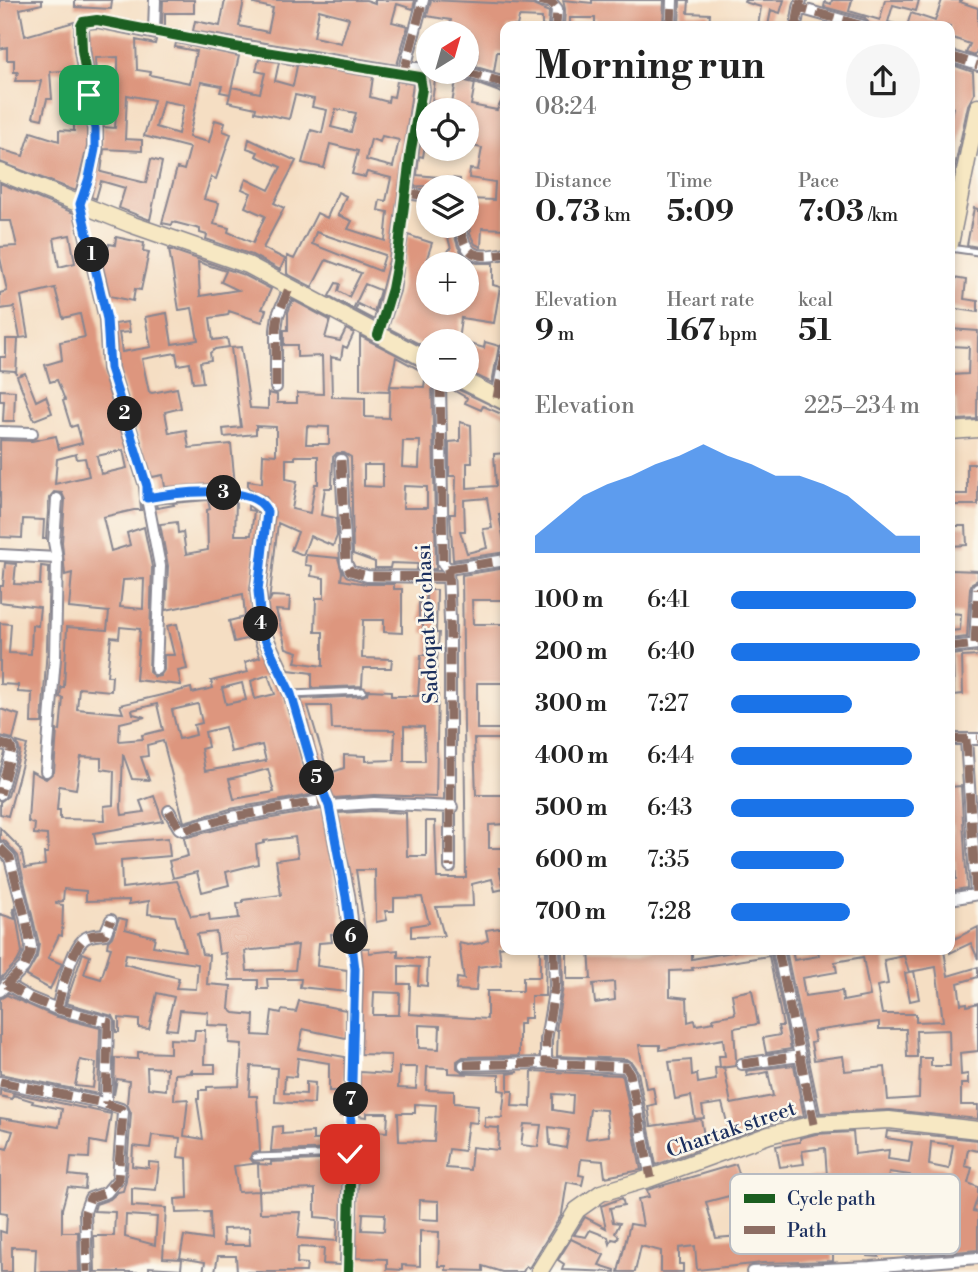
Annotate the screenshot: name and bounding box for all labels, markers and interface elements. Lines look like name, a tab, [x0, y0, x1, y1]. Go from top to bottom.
north arrow	[416, 21, 480, 84]
map controls	[416, 21, 479, 392]
text: Morning run	[535, 43, 765, 90]
button: share	[846, 44, 920, 118]
pin	[59, 65, 119, 125]
icon: arrive	[70, 76, 108, 114]
text: 08:24	[535, 93, 597, 121]
button: locate	[416, 98, 479, 161]
text: Distance	[535, 169, 612, 193]
text: Time	[667, 169, 712, 193]
text: Pace	[798, 169, 839, 193]
button: layers	[416, 175, 479, 238]
text: 0.73	[535, 193, 600, 231]
text: 5:09	[667, 193, 734, 231]
text: 7:03	[798, 193, 864, 231]
text: km	[600, 203, 631, 227]
text: /km	[864, 203, 898, 227]
pin: 1	[74, 238, 110, 272]
text: 1	[87, 242, 96, 266]
button: +	[416, 252, 479, 315]
text: Elevation	[535, 288, 617, 312]
text: Heart rate	[667, 288, 754, 312]
text: kcal	[798, 288, 833, 312]
text: 9	[535, 312, 554, 350]
text: 167	[667, 312, 715, 350]
text: 51	[798, 312, 831, 350]
text: m	[554, 322, 574, 346]
text: bpm	[715, 322, 758, 346]
button: −	[416, 329, 479, 392]
text: Elevation	[535, 392, 635, 420]
text: 225–234 m	[804, 392, 920, 420]
pin: 2	[108, 396, 142, 432]
text: 2	[119, 401, 130, 425]
pin: 3	[206, 476, 242, 510]
text: 3	[218, 480, 229, 504]
street label: Sadoqat koʻchasi	[411, 543, 445, 705]
text: 100 m	[535, 586, 603, 614]
text: 6:41	[647, 586, 690, 614]
pin: 4	[244, 606, 278, 642]
text: 4	[254, 611, 267, 635]
text: 200 m	[535, 638, 607, 666]
text: 6:40	[647, 638, 695, 666]
text: 300 m	[535, 690, 607, 718]
text: 7:27	[647, 690, 689, 718]
text: 400 m	[535, 742, 608, 770]
text: 6:44	[647, 742, 694, 770]
pin: 5	[300, 760, 334, 796]
text: 5	[311, 765, 322, 789]
text: 500 m	[535, 794, 607, 822]
text: 6:43	[647, 794, 693, 822]
text: 600 m	[535, 846, 608, 874]
text: 7:35	[647, 846, 689, 874]
text: 700 m	[535, 898, 606, 926]
text: 7:28	[647, 898, 691, 926]
pin: 6	[334, 920, 368, 954]
text: 6	[345, 924, 356, 948]
pin: 7	[334, 1082, 368, 1118]
text: 7	[345, 1087, 356, 1111]
street label: Chartak street	[663, 1095, 800, 1164]
pin	[320, 1124, 380, 1184]
icon: check	[331, 1135, 369, 1173]
legend	[730, 1174, 960, 1254]
text: Cycle path	[787, 1187, 876, 1211]
text: Path	[787, 1219, 827, 1243]

